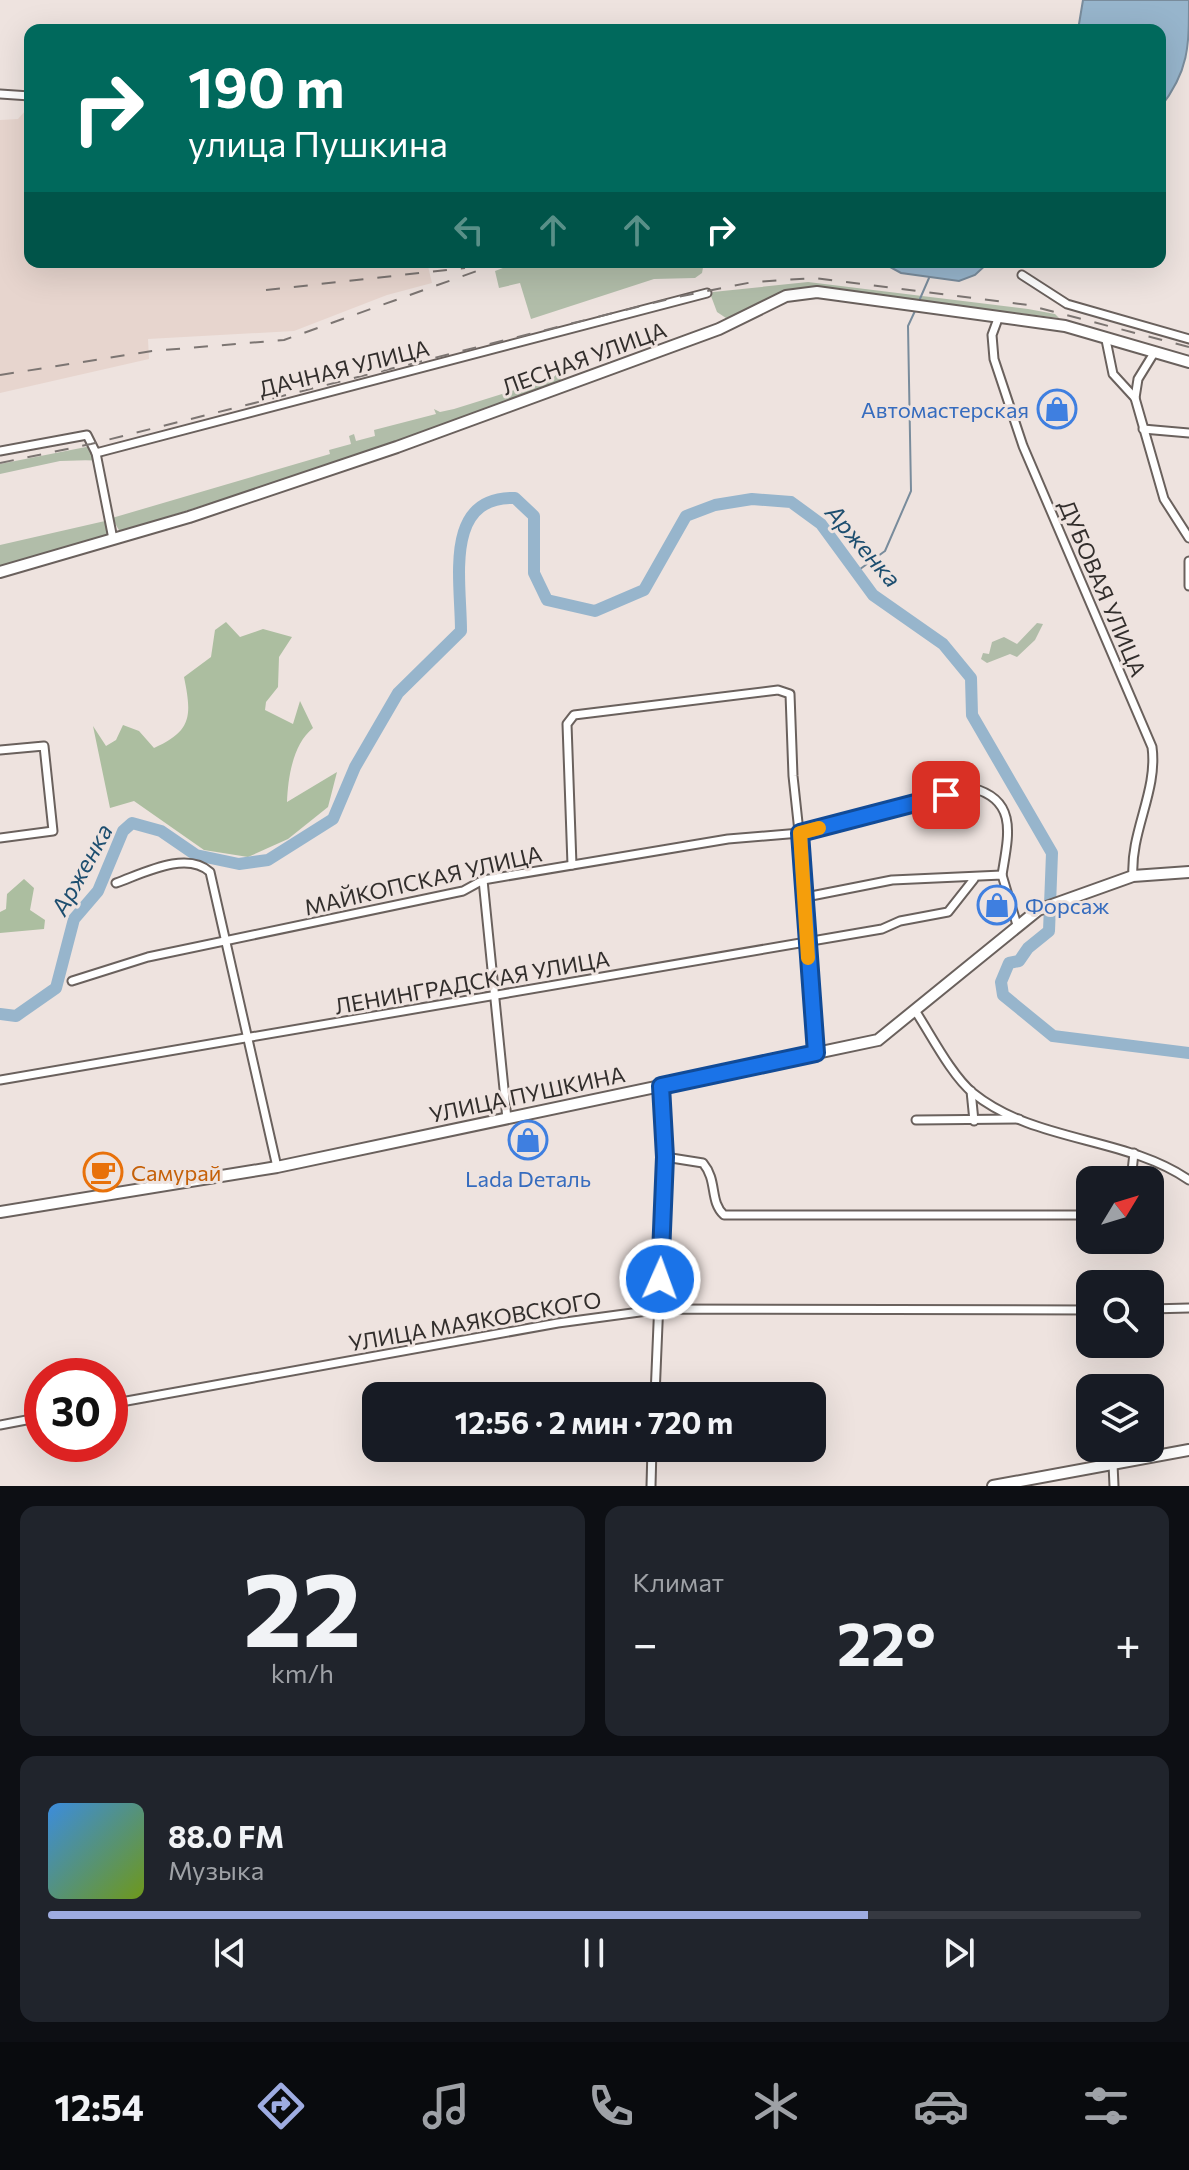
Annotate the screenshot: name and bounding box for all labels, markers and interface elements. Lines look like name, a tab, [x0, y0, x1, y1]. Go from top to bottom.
text: 190 m	[188, 51, 345, 120]
icon: right	[56, 56, 160, 160]
text: улица Пушкина	[188, 120, 448, 164]
icon: left	[447, 208, 491, 252]
icon: ahead	[531, 208, 575, 252]
icon: ahead	[615, 208, 659, 252]
icon: right	[699, 208, 743, 252]
street label: ЛЕСНАЯ УЛИЦА	[498, 316, 670, 400]
street label: ДАЧНАЯ УЛИЦА	[256, 334, 432, 402]
shop icon: Автомастерская	[1036, 388, 1078, 430]
place label: Автомастерская	[861, 396, 1029, 423]
street label: ДУБОВАЯ УЛИЦА	[1054, 496, 1152, 680]
water label: Арженка	[820, 497, 908, 592]
pin	[912, 761, 980, 829]
icon: arrive	[924, 773, 968, 817]
water label: Арженка	[44, 818, 118, 921]
street label: МАЙКОПСКАЯ УЛИЦА	[302, 839, 544, 921]
shop icon: Форсаж	[976, 884, 1018, 926]
place label: Форсаж	[1025, 892, 1110, 919]
street label: ЛЕНИНГРАДСКАЯ УЛИЦА	[333, 945, 611, 1019]
street label: УЛИЦА ПУШКИНА	[427, 1060, 627, 1128]
shop icon: Lada Dеталь	[507, 1119, 549, 1161]
cafe icon: Самурай	[82, 1151, 124, 1193]
place label: Самурай	[131, 1159, 221, 1186]
place label: Lada Dеталь	[465, 1165, 591, 1192]
north arrow	[1076, 1166, 1164, 1254]
map controls	[1076, 1166, 1164, 1462]
position arrow	[618, 1237, 702, 1321]
button: search	[1076, 1270, 1164, 1358]
street label: УЛИЦА МАЯКОВСКОГО	[347, 1285, 603, 1357]
speed limit sign: 30	[24, 1358, 128, 1462]
button: layers	[1076, 1374, 1164, 1462]
text: 12:56 · 2 мин · 720 m	[455, 1403, 733, 1440]
text: 22	[243, 1541, 361, 1668]
text: Климат	[633, 1566, 724, 1597]
text: 22°	[837, 1605, 936, 1678]
text: −	[633, 1615, 658, 1669]
text: +	[1115, 1615, 1141, 1669]
text: km/h	[271, 1657, 334, 1688]
text: 88.0 FM	[168, 1817, 284, 1854]
text: Музыка	[168, 1854, 264, 1885]
icon: previous	[208, 1931, 252, 1975]
icon: pause	[572, 1931, 616, 1975]
icon: next	[937, 1931, 981, 1975]
icon: directions	[253, 2078, 309, 2134]
icon: music	[418, 2078, 474, 2134]
icon: phone	[583, 2078, 639, 2134]
icon: climate	[748, 2078, 804, 2134]
icon: car	[913, 2078, 969, 2134]
icon: filters	[1078, 2078, 1134, 2134]
text: 12:54	[55, 2084, 144, 2128]

